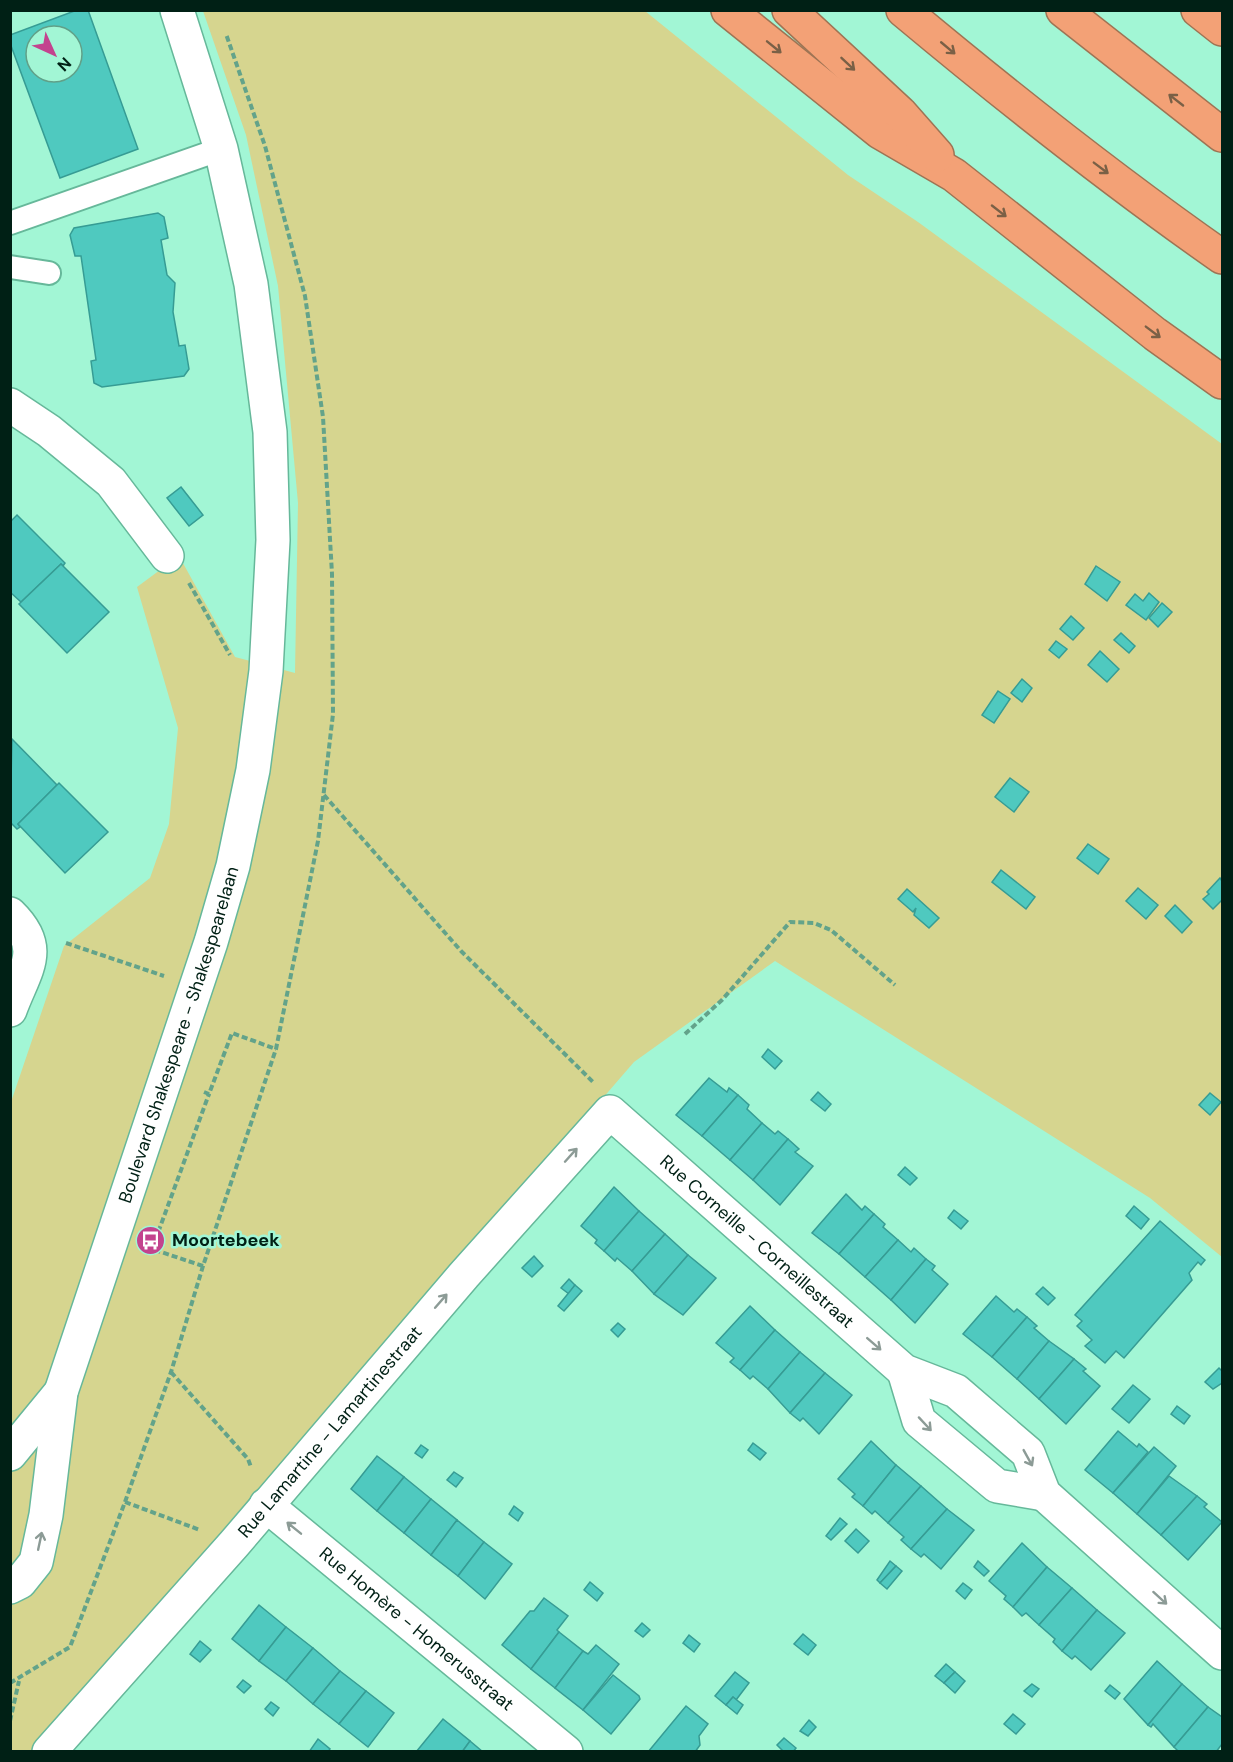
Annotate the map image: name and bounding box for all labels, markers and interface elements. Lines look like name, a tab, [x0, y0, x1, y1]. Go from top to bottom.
north arrow	[24, 24, 84, 84]
one-way arrow	[766, 40, 781, 54]
one-way arrow	[939, 41, 955, 54]
text: N	[53, 53, 76, 76]
one-way arrow	[840, 57, 855, 71]
one-way arrow	[1169, 93, 1185, 106]
one-way arrow	[1093, 162, 1109, 175]
one-way arrow	[991, 205, 1007, 218]
one-way arrow	[1144, 326, 1160, 338]
street label: Boulevard Shakespeare - Shakespearelaan	[113, 863, 244, 1206]
one-way arrow	[564, 1148, 578, 1163]
street label: Rue Corneille - Corneillestraat	[655, 1150, 859, 1333]
bus stop icon: Moortebeek	[135, 1224, 167, 1256]
place label: Moortebeek	[172, 1228, 280, 1252]
one-way arrow	[434, 1294, 448, 1309]
street label: Rue Lamartine - Lamartinestraat	[233, 1321, 427, 1543]
one-way arrow	[866, 1337, 882, 1351]
one-way arrow	[918, 1417, 932, 1432]
one-way arrow	[1023, 1449, 1035, 1467]
one-way arrow	[286, 1521, 302, 1534]
one-way arrow	[35, 1531, 47, 1550]
street label: Rue Homère - Homerusstraat	[314, 1542, 519, 1716]
one-way arrow	[1152, 1591, 1167, 1605]

